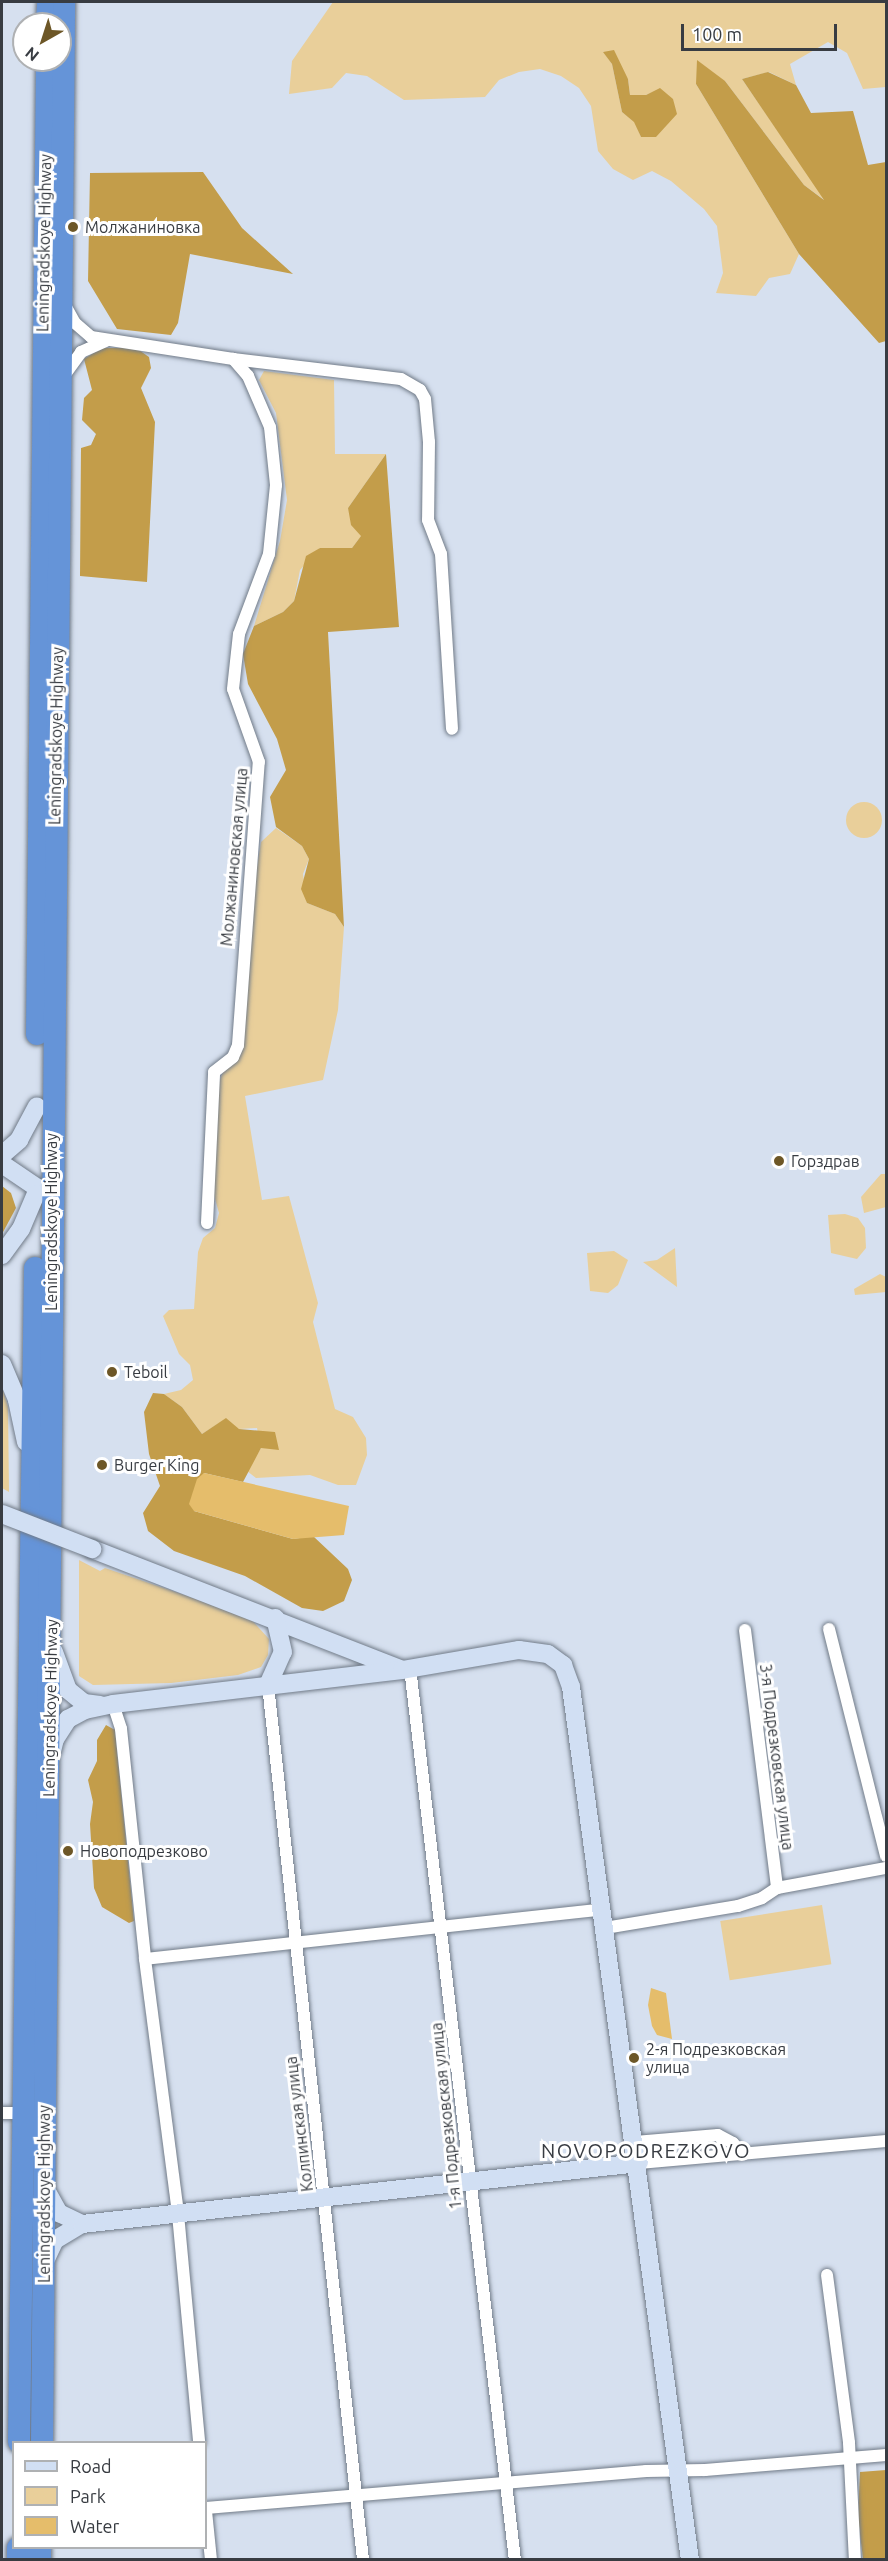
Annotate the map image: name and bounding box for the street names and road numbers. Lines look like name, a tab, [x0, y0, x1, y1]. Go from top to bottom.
street label: Leningradskoye Highway	[33, 154, 55, 332]
street label: Leningradskoye Highway	[45, 647, 67, 825]
street label: Молжаниновская улица	[217, 767, 251, 947]
street label: Leningradskoye Highway	[41, 1133, 61, 1311]
street label: Leningradskoye Highway	[39, 1619, 61, 1797]
street label: 3-я Подрезковская улица	[756, 1663, 798, 1851]
street label: 1-я Подрезковская улица	[427, 2022, 465, 2210]
street label: Колпинская улица	[281, 2055, 317, 2193]
street label: Leningradskoye Highway	[34, 2105, 54, 2283]

